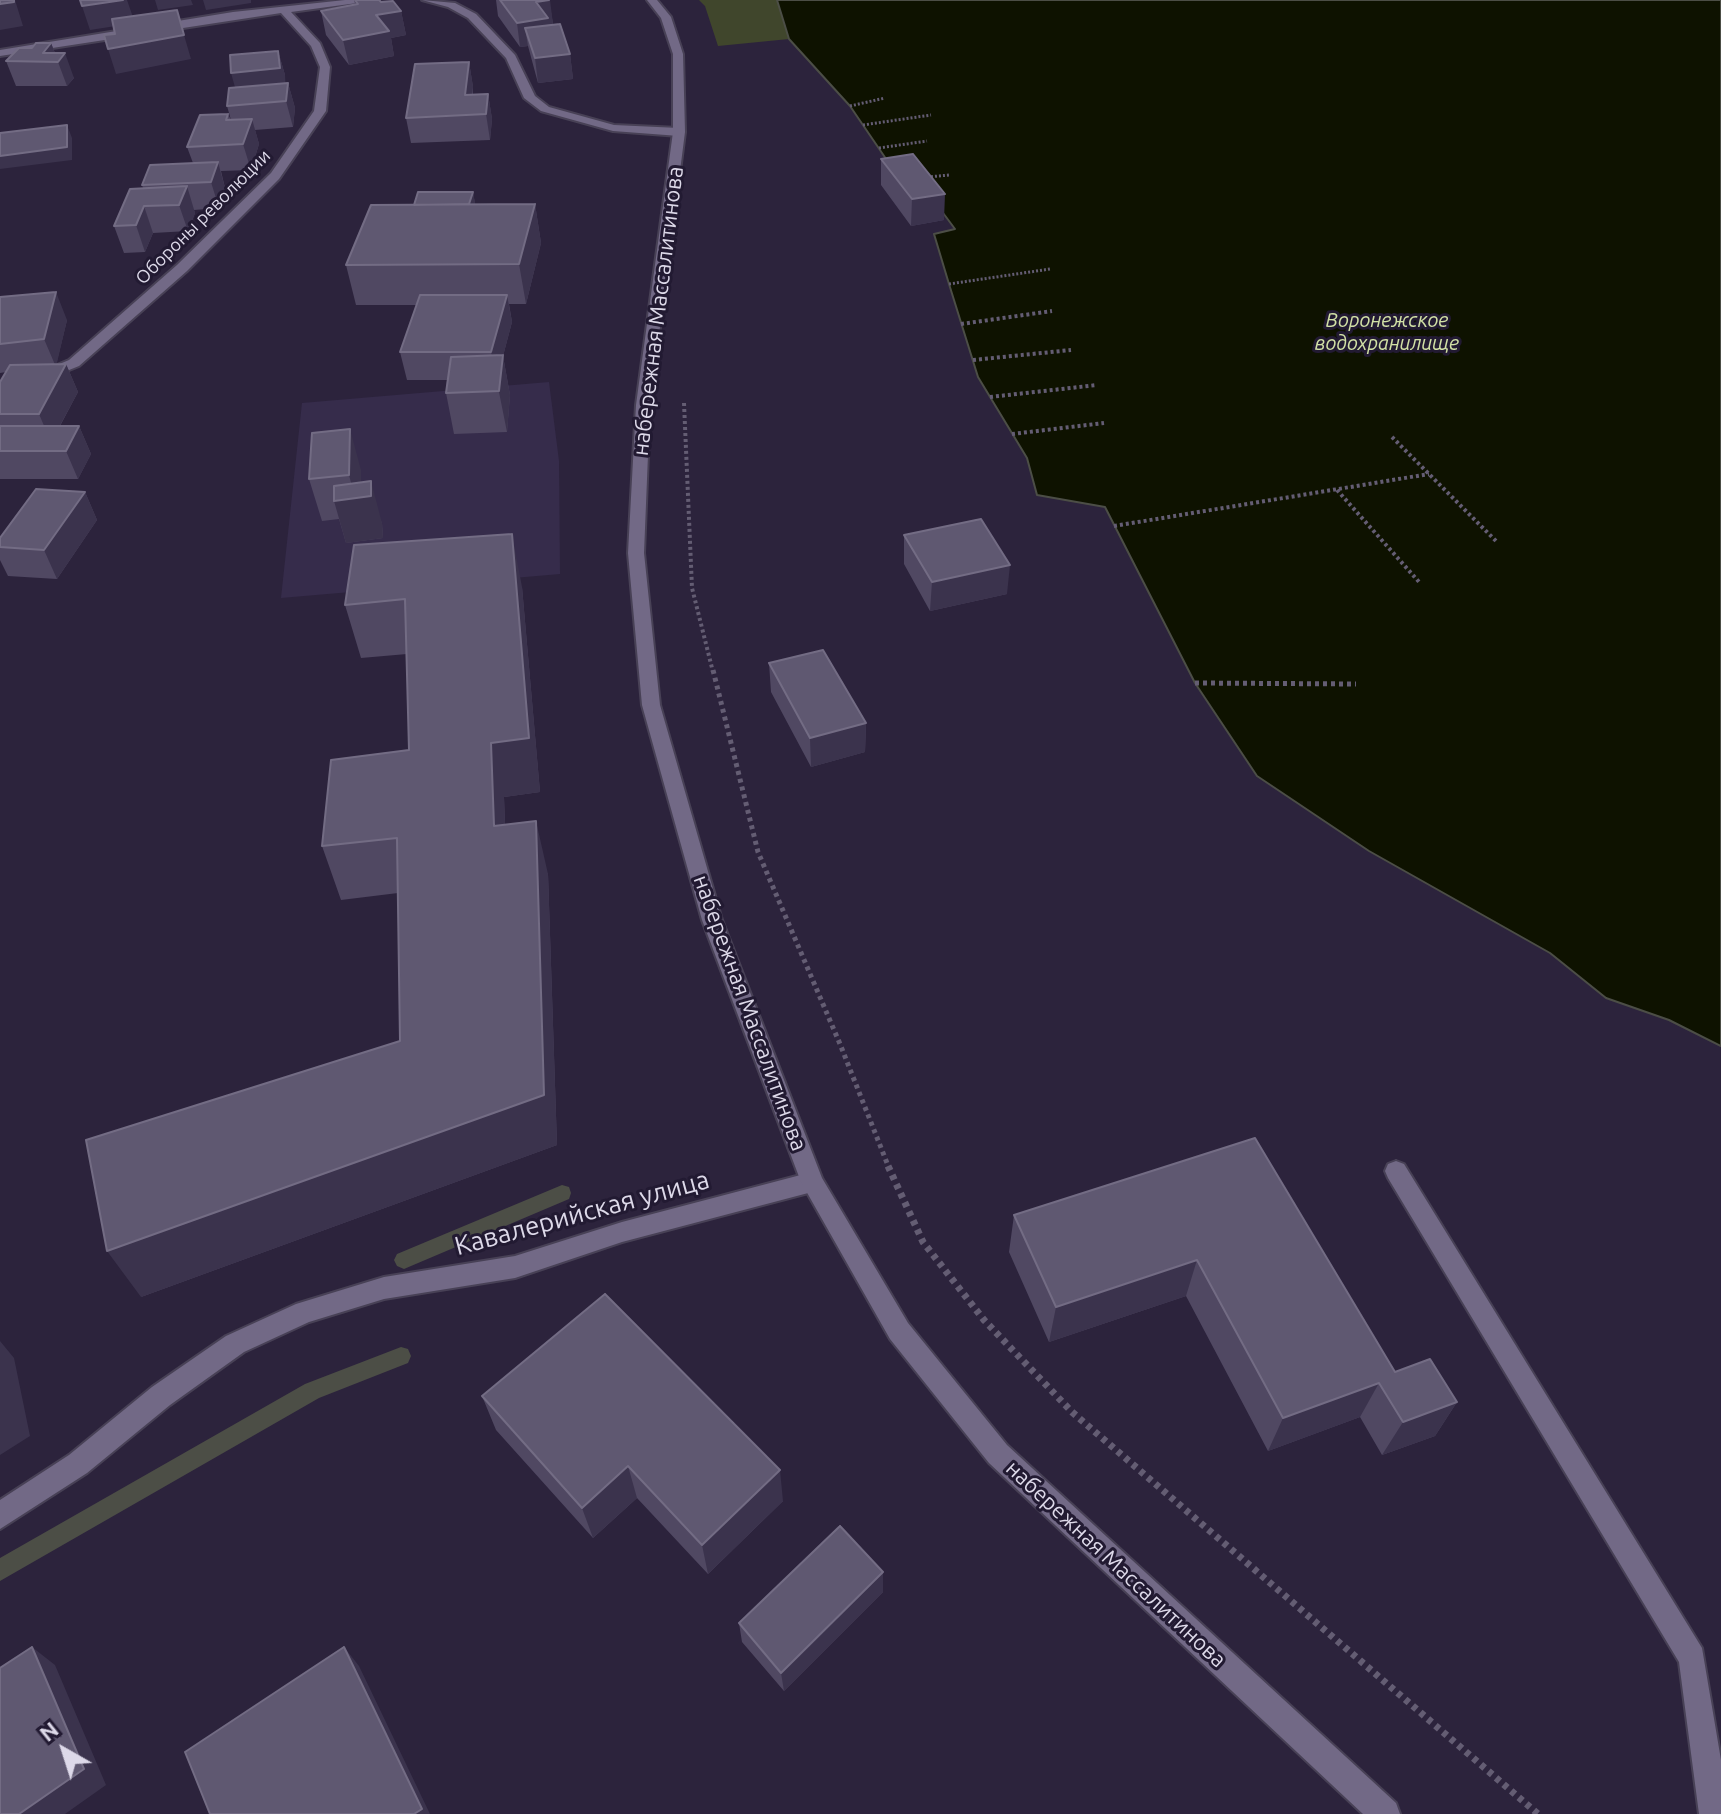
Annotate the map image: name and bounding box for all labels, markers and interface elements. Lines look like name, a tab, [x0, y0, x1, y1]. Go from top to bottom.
street label: Обороны революции	[131, 145, 275, 289]
street label: набережная Массалитинова	[627, 165, 689, 457]
water label: Воронежское водохранилище	[1315, 308, 1459, 355]
street label: набережная Массалитинова	[688, 871, 812, 1155]
street label: Кавалерийская улица	[451, 1164, 713, 1262]
street label: набережная Массалитинова	[1000, 1455, 1232, 1673]
north arrow	[24, 1710, 104, 1790]
text: N	[34, 1716, 63, 1746]

